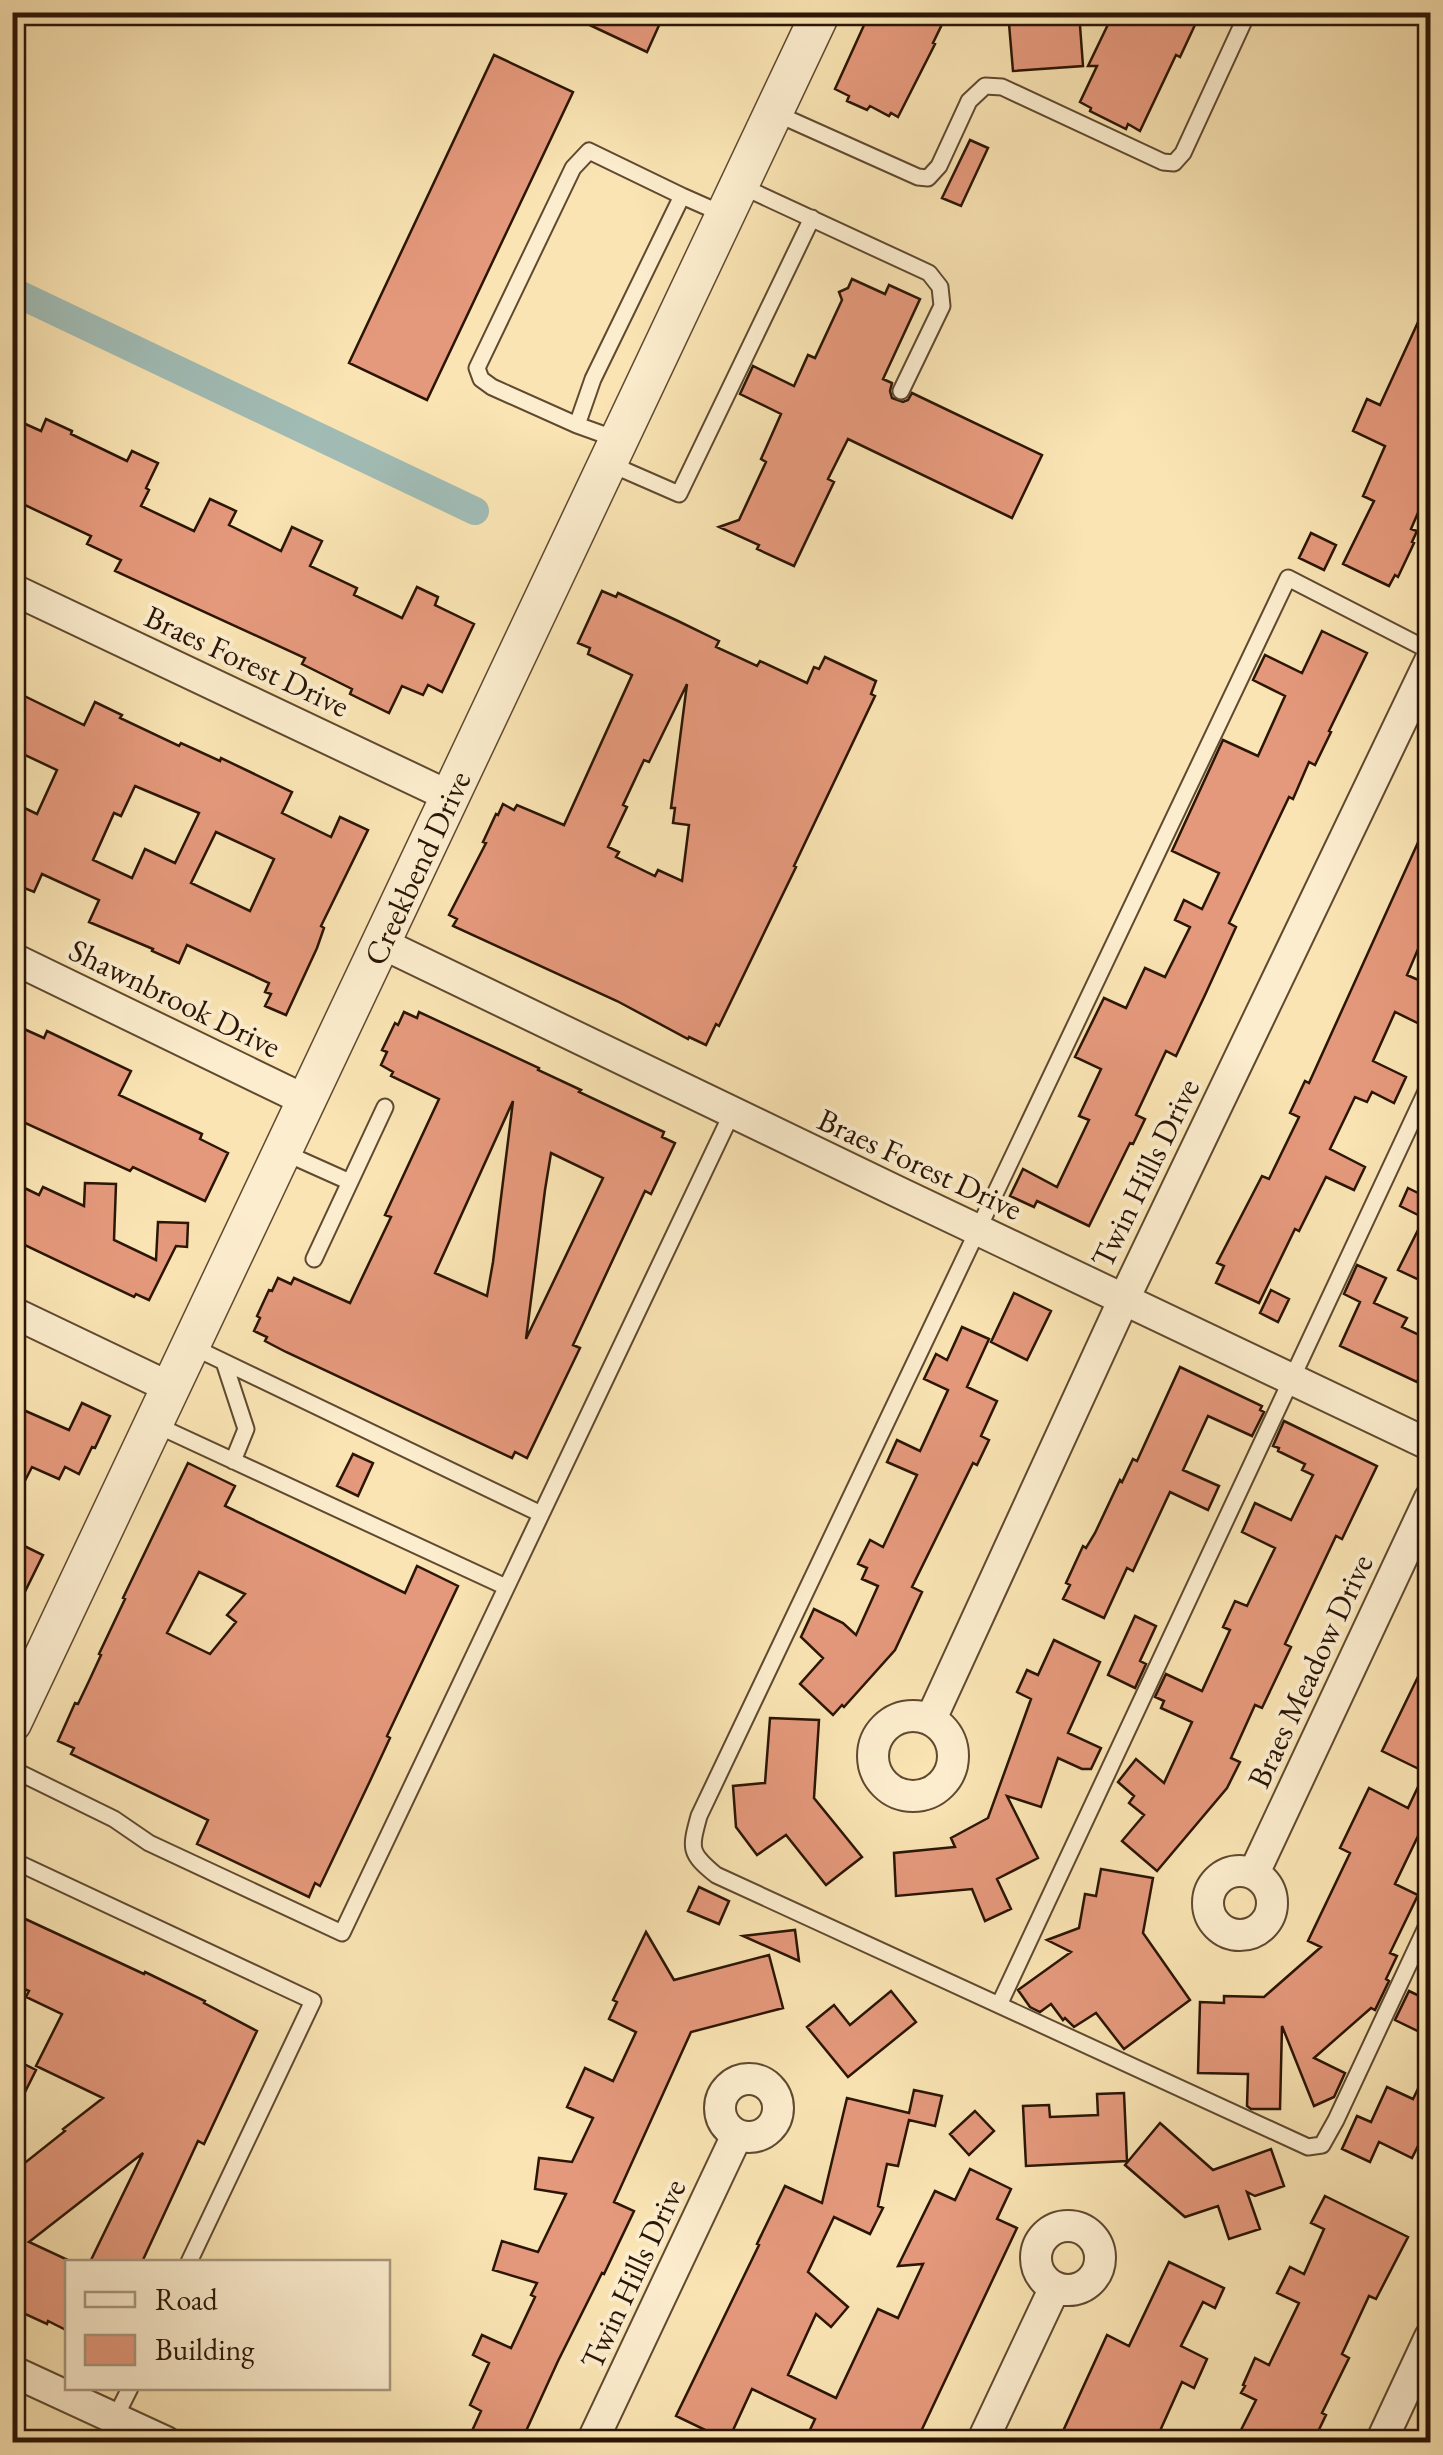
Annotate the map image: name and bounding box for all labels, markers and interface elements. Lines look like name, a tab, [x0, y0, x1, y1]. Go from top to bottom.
street label: Braes Forest Drive	[138, 595, 356, 727]
street label: Creekbend Drive	[354, 764, 480, 972]
street label: Shawnbrook Drive	[62, 929, 288, 1067]
street label: Twin Hills Drive	[1081, 1071, 1209, 1275]
street label: Braes Forest Drive	[811, 1098, 1029, 1230]
street label: Braes Meadow Drive	[1237, 1547, 1383, 1795]
street label: Twin Hills Drive	[571, 2172, 695, 2376]
legend	[65, 2260, 390, 2390]
text: Road	[155, 2280, 219, 2319]
text: Building	[155, 2330, 255, 2369]

